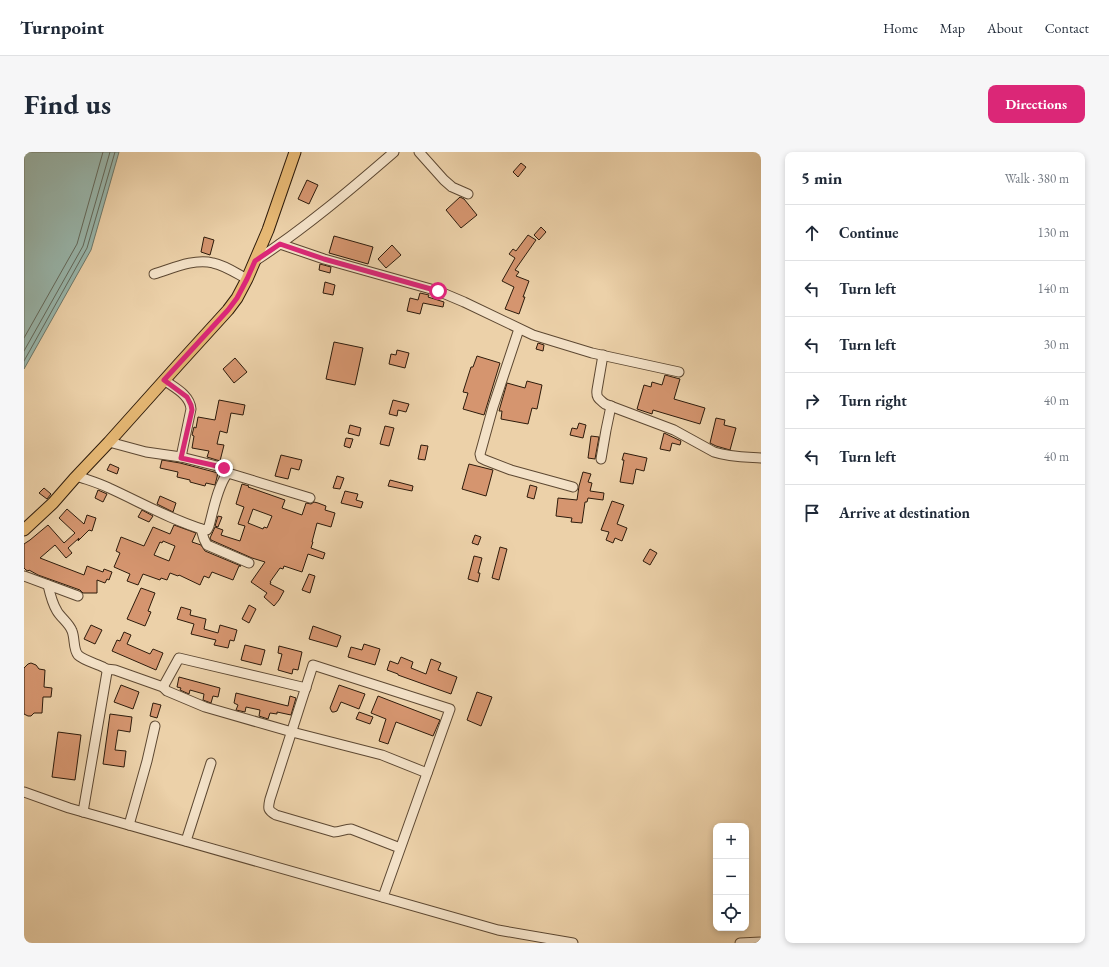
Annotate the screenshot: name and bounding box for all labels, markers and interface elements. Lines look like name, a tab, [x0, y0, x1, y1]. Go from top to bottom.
text: Turnpoint	[20, 15, 104, 40]
text: Home	[883, 19, 918, 37]
text: Map	[940, 19, 965, 37]
text: About	[987, 19, 1023, 37]
text: Contact	[1045, 19, 1089, 37]
button: Directions	[988, 85, 1085, 123]
text: Find us	[24, 86, 111, 122]
text: 5 min	[801, 167, 842, 189]
text: Walk · 380 m	[1005, 170, 1069, 187]
icon: ahead	[801, 222, 823, 244]
text: Continue	[839, 223, 899, 242]
text: 130 m	[1038, 224, 1069, 241]
icon: left	[801, 278, 823, 300]
text: Turn left	[839, 279, 896, 298]
text: 140 m	[1038, 280, 1069, 297]
route start	[429, 282, 447, 300]
icon: left	[801, 334, 823, 356]
text: Turn left	[839, 335, 896, 354]
text: 30 m	[1044, 336, 1069, 353]
icon: right	[801, 390, 823, 412]
text: Turn right	[839, 391, 907, 410]
text: 40 m	[1044, 392, 1069, 409]
icon: left	[801, 446, 823, 468]
text: Turn left	[839, 447, 896, 466]
text: 40 m	[1044, 448, 1069, 465]
route end	[215, 459, 233, 477]
icon: arrive	[801, 502, 823, 524]
text: Arrive at destination	[839, 503, 970, 522]
map controls	[713, 823, 749, 931]
button: +	[713, 823, 749, 859]
button: −	[713, 859, 749, 895]
button: locate	[713, 895, 749, 931]

